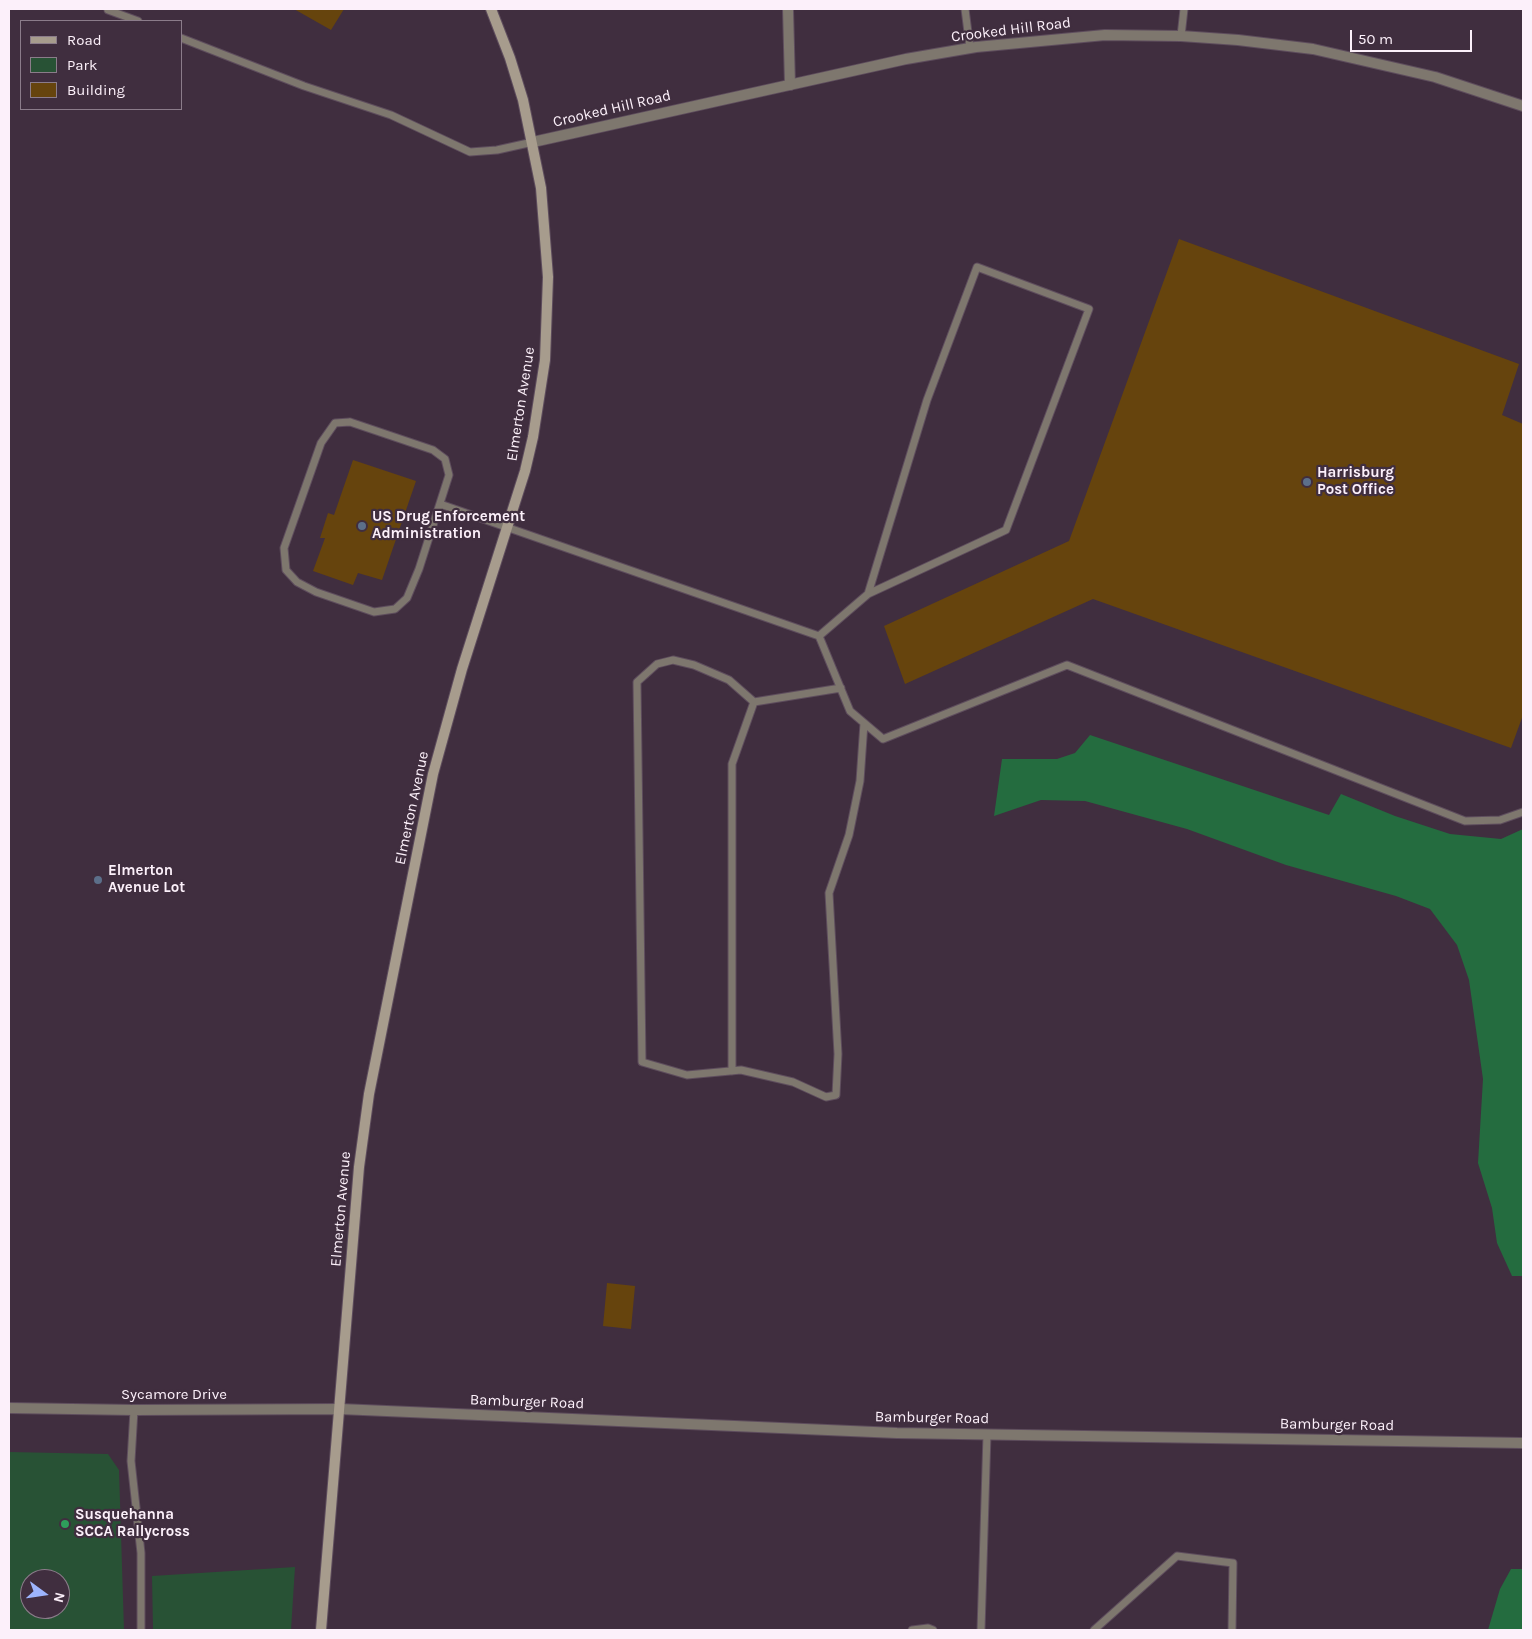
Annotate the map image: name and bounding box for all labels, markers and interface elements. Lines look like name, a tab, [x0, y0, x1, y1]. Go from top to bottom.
street label: Crooked Hill Road	[950, 14, 1072, 46]
legend	[20, 20, 182, 110]
scale bar	[1352, 20, 1474, 52]
text: 50 m	[1358, 30, 1393, 48]
text: Road	[67, 31, 102, 49]
text: Park	[67, 56, 97, 74]
text: Building	[67, 81, 125, 99]
street label: Crooked Hill Road	[551, 87, 673, 131]
street label: Elmerton Avenue	[503, 346, 539, 462]
place label: Harrisburg Post Office	[1317, 464, 1394, 499]
marker: Harrisburg Post Office	[1301, 476, 1313, 488]
place label: US Drug Enforcement Administration	[372, 508, 525, 543]
marker: US Drug Enforcement Administration	[356, 520, 368, 532]
street label: Elmerton Avenue	[391, 750, 433, 866]
place label: Elmerton Avenue Lot	[108, 862, 185, 897]
marker: Elmerton Avenue Lot	[92, 874, 104, 886]
street label: Elmerton Avenue	[327, 1151, 355, 1267]
street label: Sycamore Drive	[121, 1386, 227, 1404]
street label: Bamburger Road	[469, 1391, 585, 1413]
street label: Bamburger Road	[875, 1408, 989, 1428]
street label: Bamburger Road	[1280, 1415, 1394, 1435]
place label: Susquehanna SCCA Rallycross	[75, 1506, 190, 1541]
marker: Susquehanna SCCA Rallycross	[59, 1518, 71, 1530]
north arrow	[20, 1569, 70, 1619]
text: N	[50, 1591, 69, 1604]

